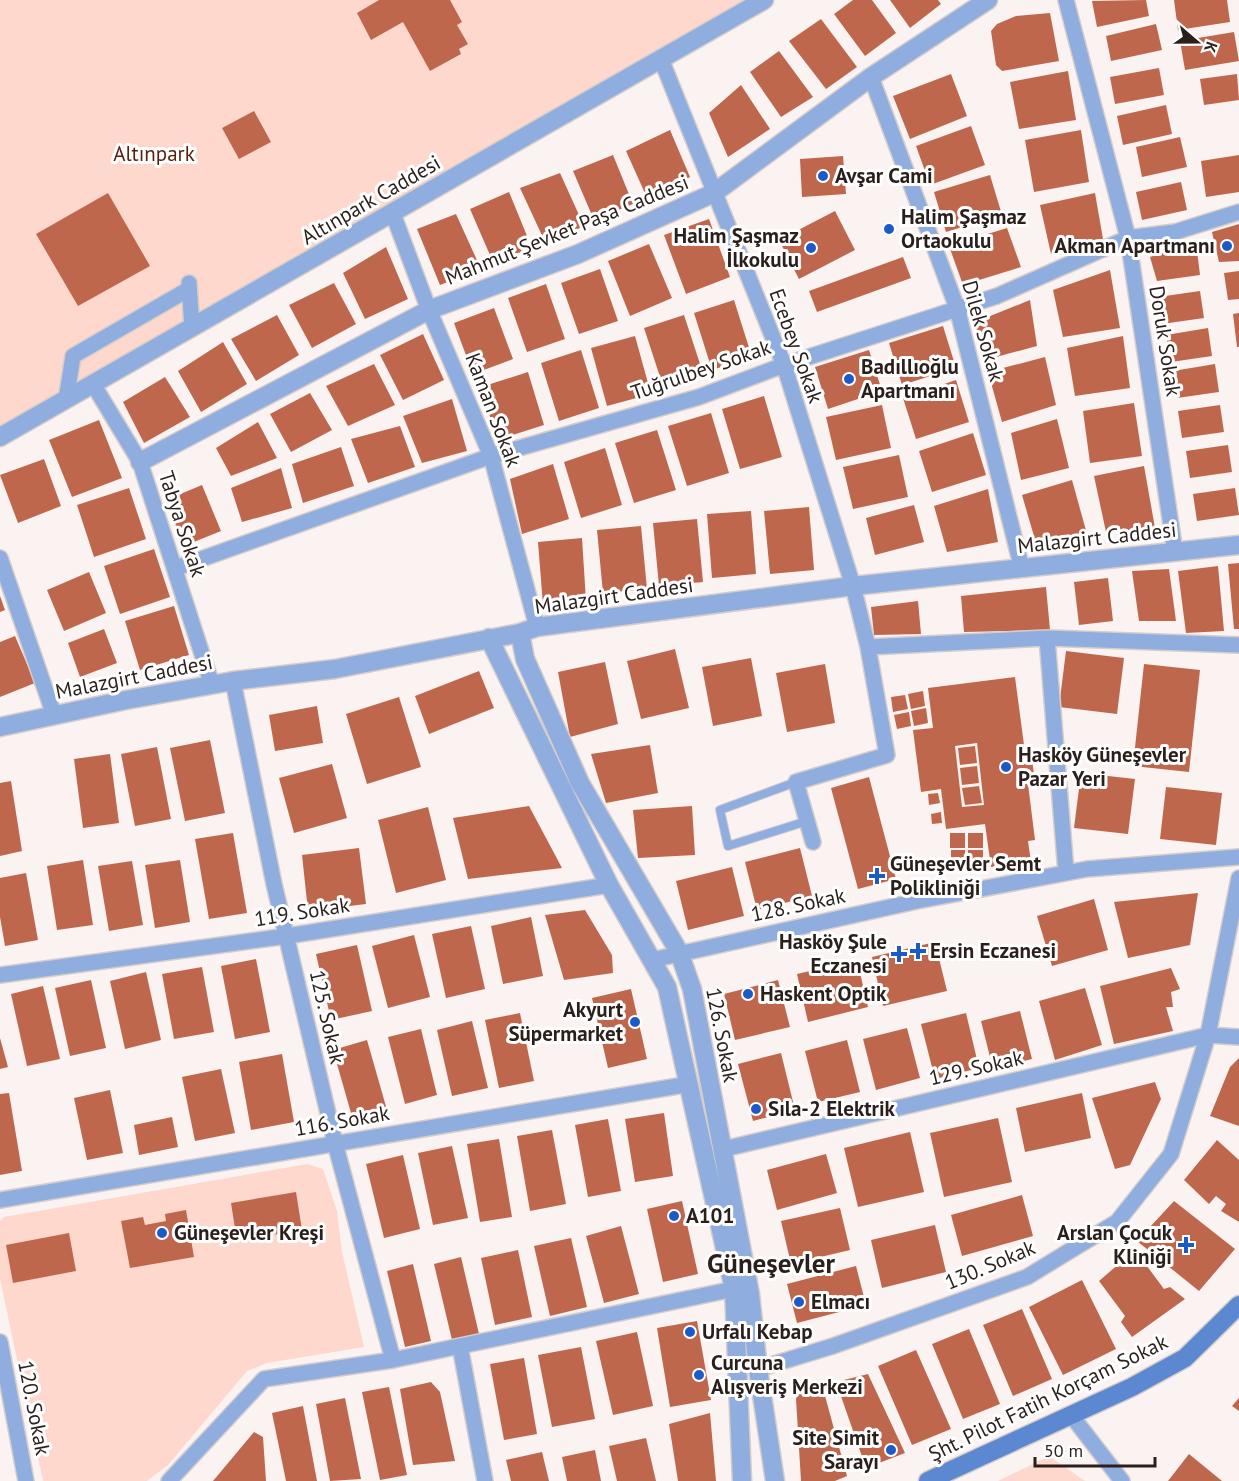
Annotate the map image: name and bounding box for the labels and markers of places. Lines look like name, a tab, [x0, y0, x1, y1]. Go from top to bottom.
place label: Avşar Cami	[835, 162, 933, 189]
marker: Avşar Cami	[816, 169, 830, 183]
place label: Halim Şaşmaz Ortaokulu	[901, 203, 1026, 254]
place label: Halim Şaşmaz İlkokulu	[674, 222, 799, 273]
marker: Halim Şaşmaz Ortaokulu	[882, 222, 896, 236]
place label: Akman Apartmanı	[1055, 232, 1215, 259]
marker: Akman Apartmanı	[1220, 239, 1234, 253]
marker: Halim Şaşmaz İlkokulu	[804, 241, 818, 255]
place label: Badıllıoğlu Apartmanı	[861, 353, 959, 404]
marker: Badıllıoğlu Apartmanı	[842, 372, 856, 386]
place label: Hasköy Güneşevler Pazar Yeri	[1018, 741, 1187, 792]
marker: Hasköy Güneşevler Pazar Yeri	[999, 760, 1013, 774]
place label: Güneşevler Semt Polikliniği	[890, 850, 1042, 901]
marker: Güneşevler Semt Polikliniği	[868, 867, 886, 885]
place label: Hasköy Şule Eczanesi	[779, 928, 887, 979]
place label: Ersin Eczanesi	[930, 937, 1056, 964]
marker: Ersin Eczanesi	[911, 944, 925, 958]
marker: Hasköy Şule Eczanesi	[892, 947, 906, 961]
place label: Haskent Optik	[760, 980, 887, 1007]
marker: Haskent Optik	[741, 987, 755, 1001]
place label: Akyurt Süpermarket	[508, 996, 624, 1047]
marker: Akyurt Süpermarket	[628, 1015, 642, 1029]
place label: Sıla-2 Elektrik	[768, 1095, 896, 1122]
marker: Sıla-2 Elektrik	[749, 1102, 763, 1116]
place label: A101	[686, 1202, 734, 1229]
marker: A101	[667, 1209, 681, 1223]
place label: Güneşevler Kreşi	[174, 1219, 324, 1246]
place label: Arslan Çocuk Kliniği	[1057, 1219, 1173, 1270]
marker: Güneşevler Kreşi	[155, 1226, 169, 1240]
marker: Arslan Çocuk Kliniği	[1177, 1236, 1195, 1254]
place label: Elmacı	[811, 1288, 870, 1315]
marker: Elmacı	[792, 1295, 806, 1309]
place label: Urfalı Kebap	[702, 1318, 813, 1345]
marker: Urfalı Kebap	[683, 1325, 697, 1339]
place label: Curcuna Alışveriş Merkezi	[711, 1349, 863, 1400]
marker: Curcuna Alışveriş Merkezi	[692, 1368, 706, 1382]
place label: Site Simit Sarayı	[792, 1424, 880, 1475]
marker: Site Simit Sarayı	[884, 1443, 898, 1457]

